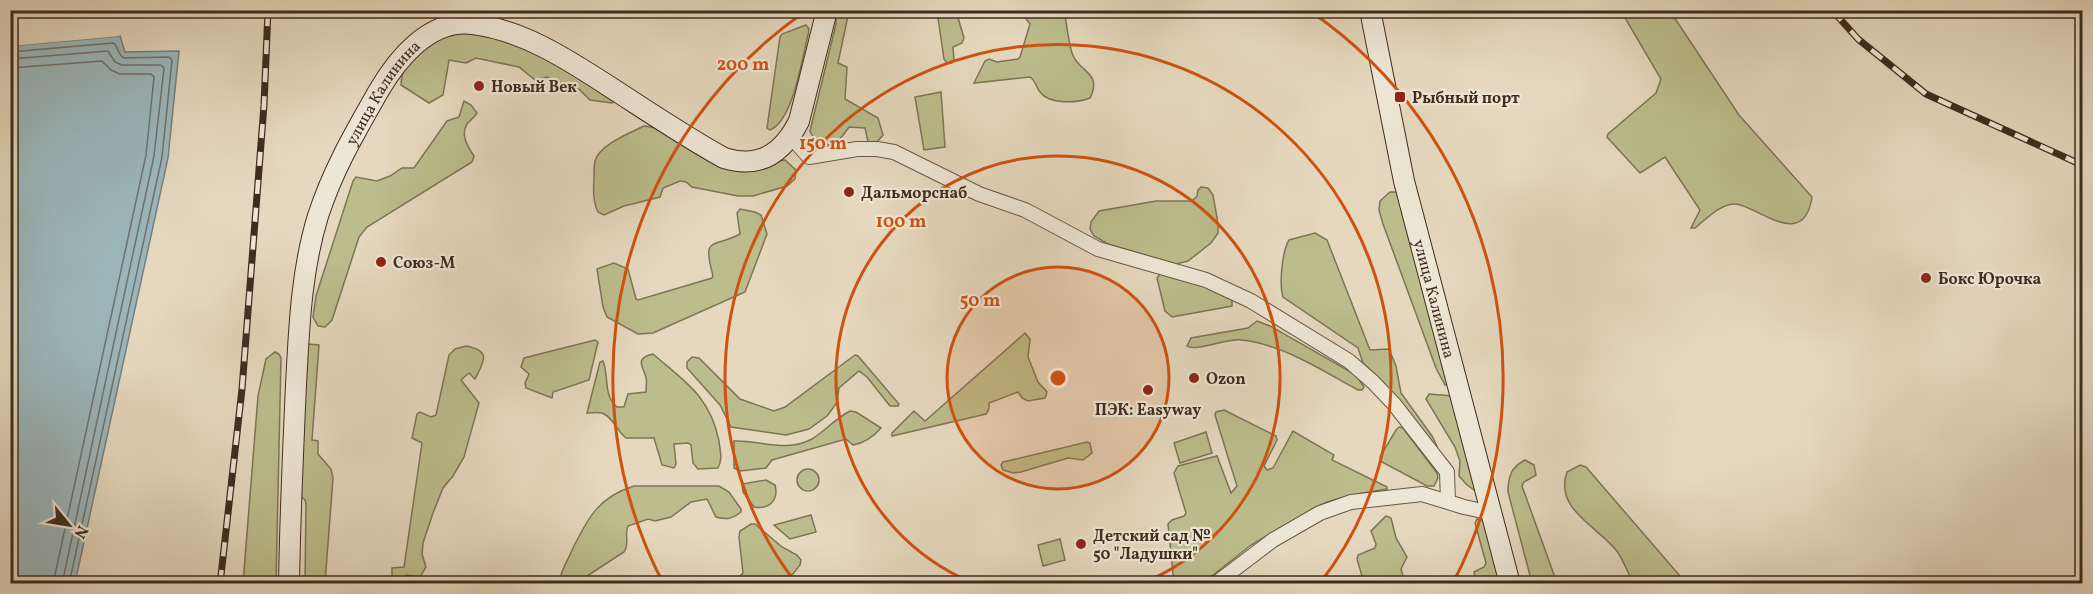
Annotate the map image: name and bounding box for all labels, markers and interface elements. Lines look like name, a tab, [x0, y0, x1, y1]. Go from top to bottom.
street label: улица Калинина	[341, 36, 426, 150]
text: 200 m	[717, 53, 769, 78]
place label: Новый Век	[491, 77, 577, 99]
marker: Новый Век	[472, 79, 486, 93]
place label: Рыбный порт	[1412, 88, 1520, 110]
marker: Рыбный порт	[1393, 90, 1407, 104]
text: 150 m	[799, 132, 847, 157]
place label: Дальморснаб	[861, 183, 967, 205]
marker: Дальморснаб	[842, 185, 856, 199]
text: 100 m	[876, 210, 926, 235]
street label: улица Калинина	[1407, 237, 1459, 361]
place label: Союз-М	[393, 253, 456, 275]
marker: Союз-М	[374, 255, 388, 269]
place label: Бокс Юрочка	[1938, 269, 2042, 291]
marker: Бокс Юрочка	[1919, 271, 1933, 285]
text: 50 m	[960, 289, 1000, 314]
centre of rings	[1048, 368, 1068, 388]
place label: Ozon	[1206, 369, 1246, 391]
marker: Ozon	[1187, 371, 1201, 385]
marker: ПЭК: Easyway	[1141, 383, 1155, 397]
place label: ПЭК: Easyway	[1095, 400, 1201, 422]
north arrow	[39, 495, 99, 555]
text: N	[68, 521, 93, 542]
place label: Детский сад № 50 "Ладушки"	[1093, 526, 1211, 566]
marker: Детский сад № 50 "Ладушки"	[1074, 537, 1088, 551]

